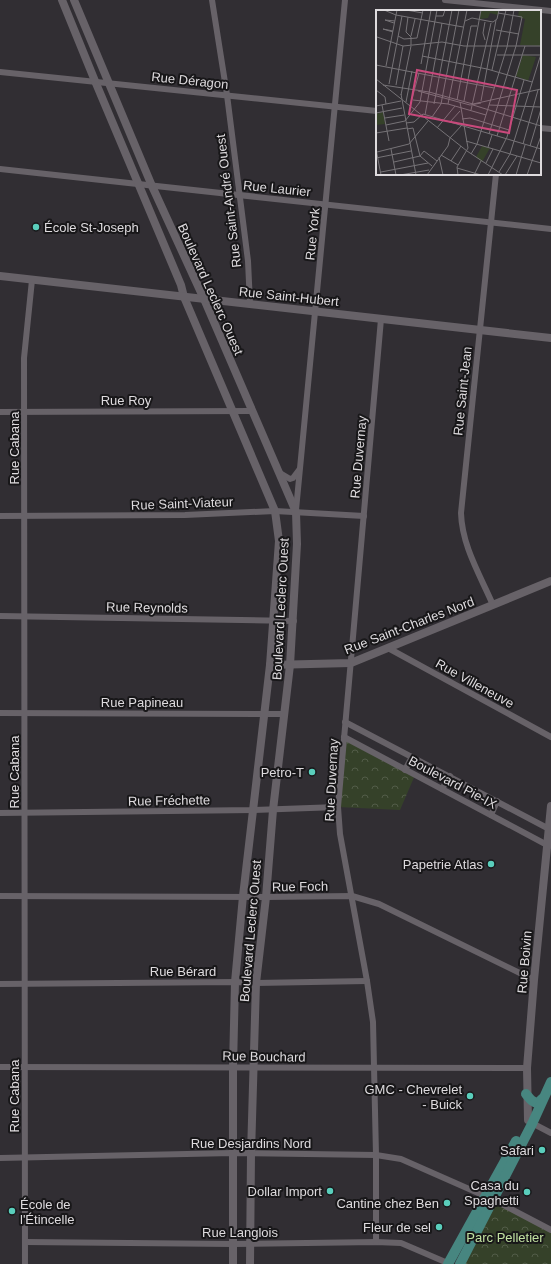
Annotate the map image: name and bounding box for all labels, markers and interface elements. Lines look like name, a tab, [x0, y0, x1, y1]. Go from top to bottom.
inset map	[376, 10, 541, 175]
street label: Rue Déragon	[151, 69, 229, 92]
street label: Rue Saint-André Ouest	[213, 133, 244, 269]
street label: Rue Laurier	[242, 177, 312, 200]
street label: Rue York	[302, 207, 323, 261]
place label: École St-Joseph	[44, 220, 139, 235]
street label: Boulevard Leclerc Ouest	[175, 221, 247, 358]
marker: École St-Joseph	[31, 222, 41, 232]
street label: Rue Saint-Hubert	[238, 284, 340, 309]
street label: Rue Saint-Jean	[450, 346, 475, 436]
street label: Rue Roy	[101, 393, 152, 408]
street label: Rue Cabana	[7, 411, 22, 485]
street label: Rue Duvernay	[347, 415, 370, 499]
street label: Rue Saint-Viateur	[131, 494, 234, 513]
street label: Boulevard Leclerc Ouest	[269, 537, 292, 681]
street label: Rue Saint-Charles Nord	[342, 594, 476, 657]
street label: Rue Reynolds	[106, 599, 188, 616]
street label: Rue Villeneuve	[433, 656, 517, 711]
street label: Rue Papineau	[101, 695, 183, 710]
street label: Rue Cabana	[7, 735, 22, 809]
street label: Rue Duvernay	[322, 738, 341, 822]
street label: Boulevard Pie-IX	[406, 753, 500, 812]
place label: Petro-T	[261, 765, 304, 780]
marker: Petro-T	[307, 767, 317, 777]
street label: Rue Fréchette	[128, 792, 210, 809]
place label: Papetrie Atlas	[403, 857, 483, 872]
street label: Boulevard Leclerc Ouest	[237, 859, 264, 1003]
marker: Papetrie Atlas	[486, 859, 496, 869]
street label: Rue Foch	[272, 879, 328, 894]
street label: Rue Boivin	[514, 930, 535, 994]
street label: Rue Bérard	[150, 964, 216, 979]
street label: Rue Bouchard	[222, 1048, 306, 1065]
street label: Rue Cabana	[7, 1059, 22, 1133]
place label: GMC - Chevrelet - Buick	[364, 1082, 462, 1112]
marker: GMC - Chevrelet - Buick	[465, 1091, 475, 1101]
street label: Rue Desjardins Nord	[191, 1136, 311, 1151]
place label: Safari	[500, 1143, 534, 1158]
marker: Safari	[537, 1145, 547, 1155]
place label: Casa du Spaghetti	[464, 1178, 519, 1208]
place label: Dollar Import	[248, 1184, 322, 1199]
marker: Dollar Import	[325, 1186, 335, 1196]
marker: Casa du Spaghetti	[522, 1187, 532, 1197]
place label: Cantine chez Ben	[336, 1196, 439, 1211]
place label: École de l'Étincelle	[20, 1197, 75, 1227]
marker: Cantine chez Ben	[442, 1198, 452, 1208]
marker: École de l'Étincelle	[7, 1206, 17, 1216]
place label: Fleur de sel	[363, 1220, 431, 1235]
marker: Fleur de sel	[434, 1222, 444, 1232]
street label: Rue Langlois	[202, 1225, 278, 1240]
park label: Parc Pelletier	[466, 1230, 544, 1245]

